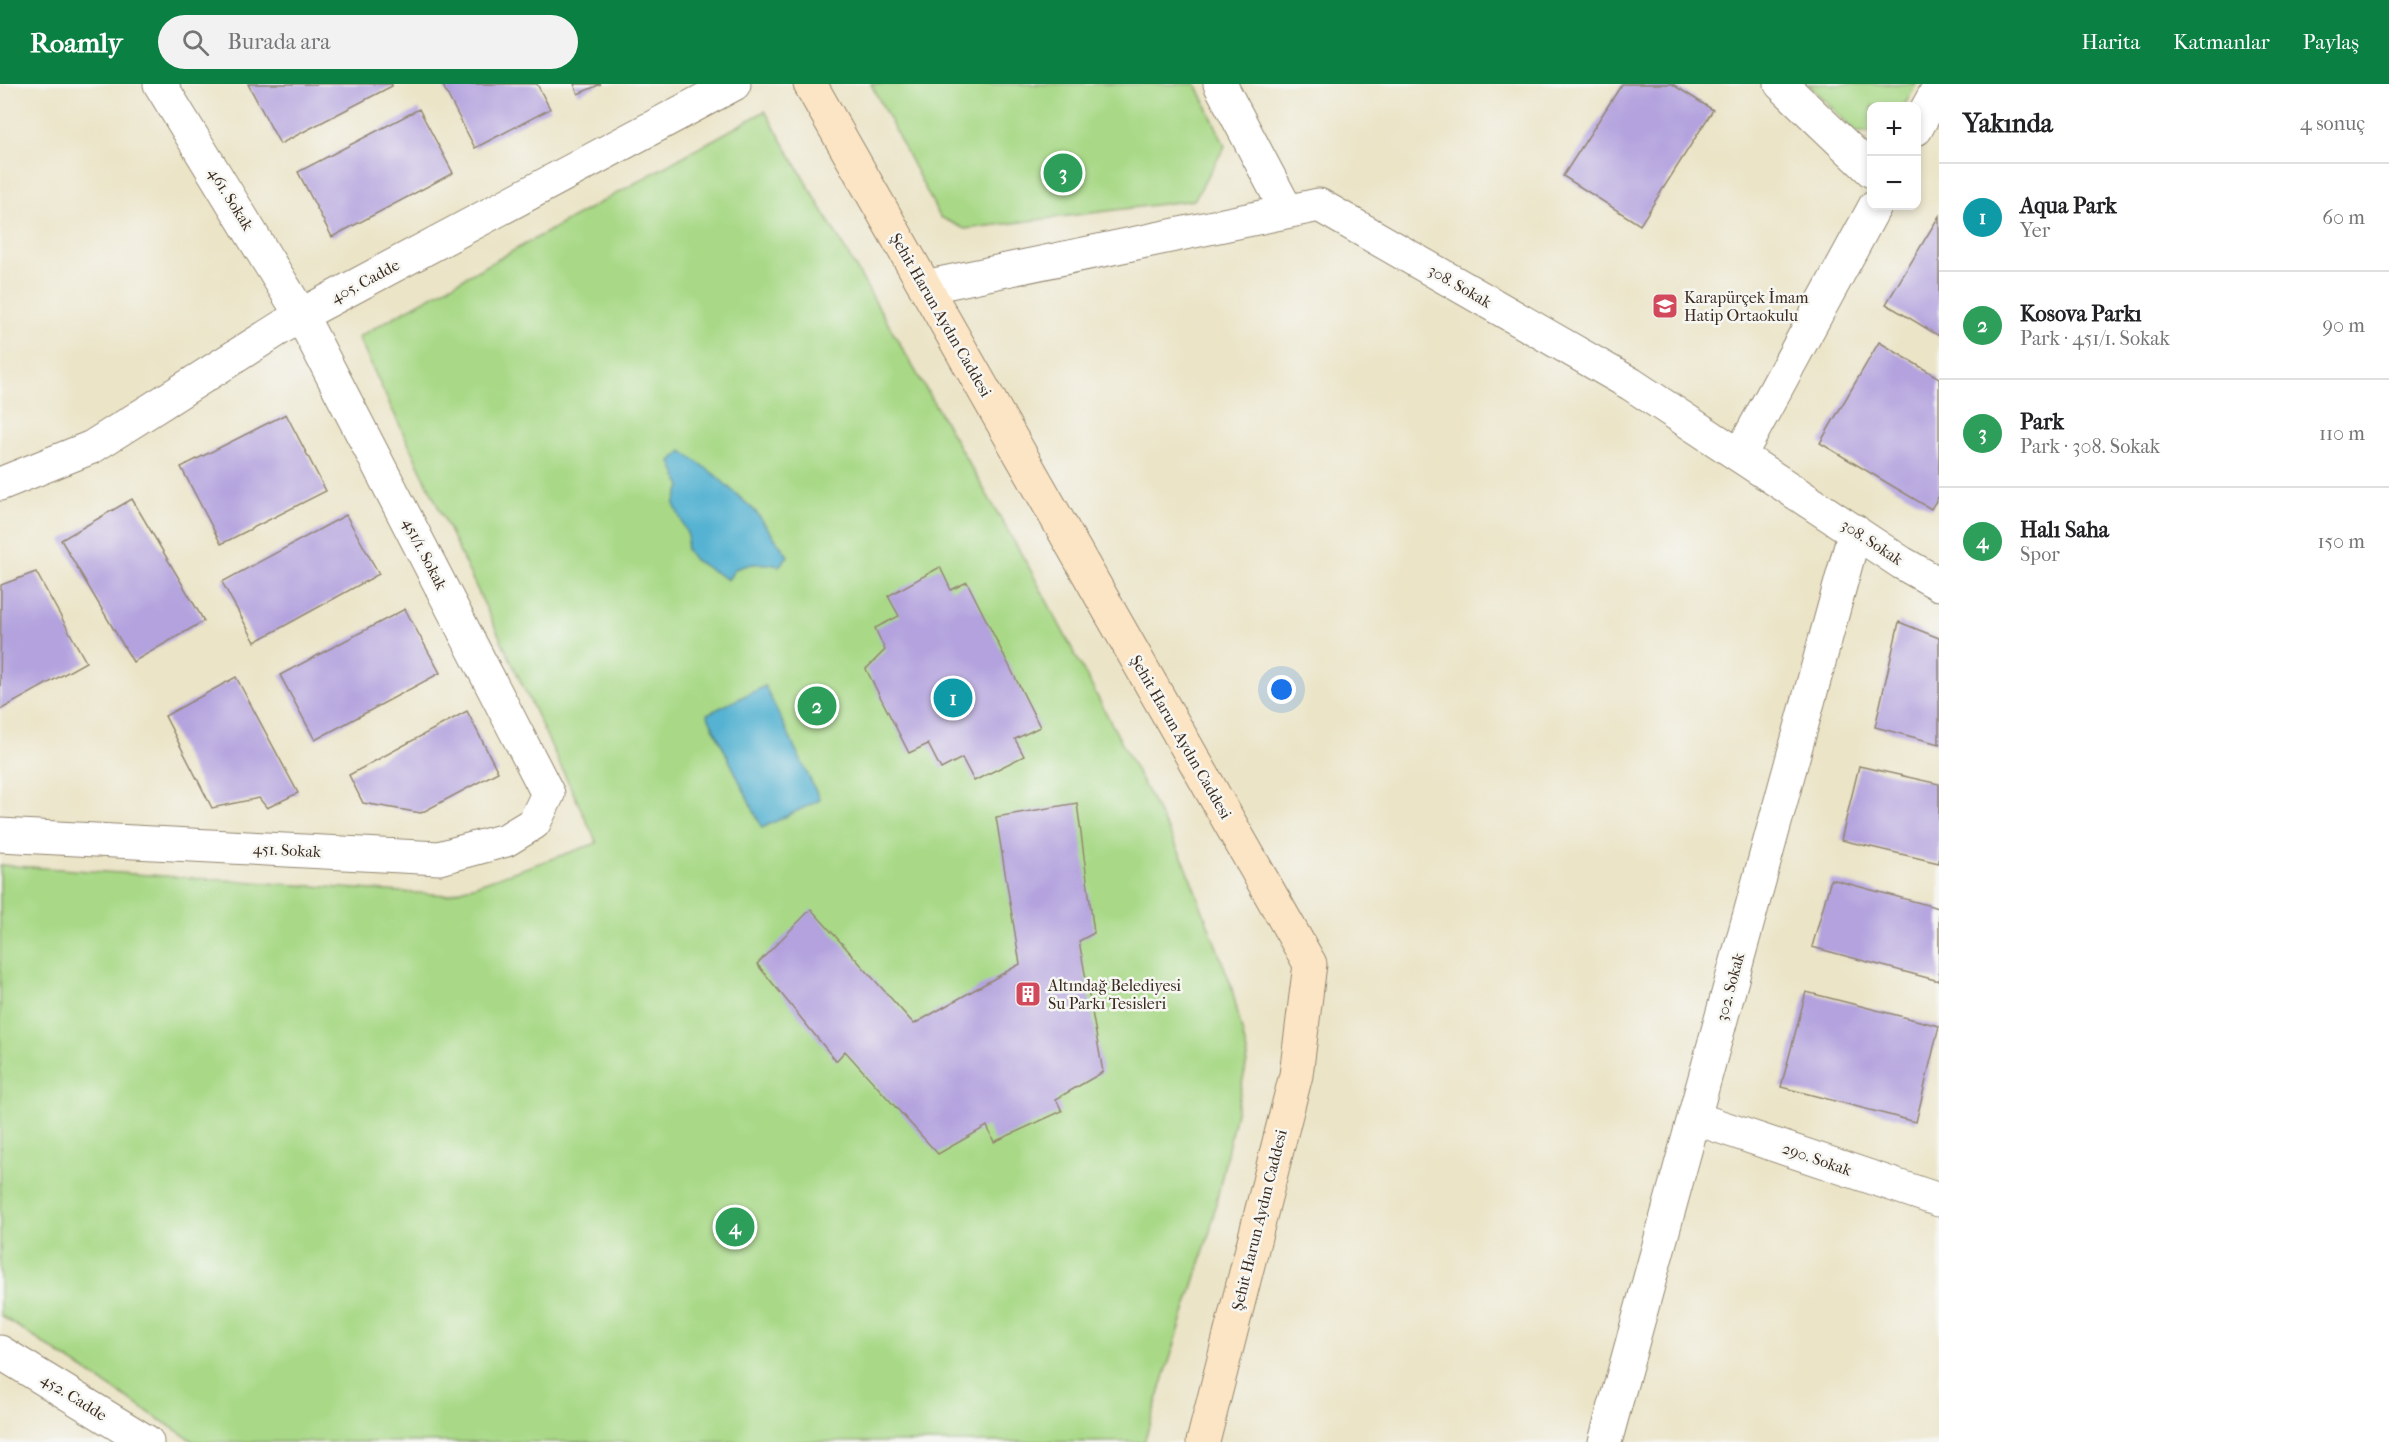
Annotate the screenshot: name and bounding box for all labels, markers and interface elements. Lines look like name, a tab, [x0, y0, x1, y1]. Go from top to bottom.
search box	[158, 15, 578, 69]
text: Roamly	[30, 26, 122, 59]
icon: search	[179, 26, 212, 59]
text: Burada ara	[227, 29, 330, 55]
text: Harita	[2082, 30, 2140, 54]
text: Katmanlar	[2173, 30, 2270, 54]
text: Paylaş	[2303, 30, 2359, 54]
map controls	[1867, 102, 1921, 210]
button: +	[1867, 102, 1921, 156]
text: Yakında	[1963, 108, 2053, 139]
text: 4 sonuç	[2300, 112, 2365, 135]
pin: 3	[1044, 150, 1082, 196]
button: −	[1867, 156, 1921, 210]
street label: 461. Sokak	[204, 164, 258, 235]
text: Aqua Park	[2020, 193, 2117, 219]
text: 1	[1979, 206, 1986, 229]
text: 60 m	[2322, 206, 2365, 229]
text: Yer	[2020, 219, 2050, 242]
street label: Şehit Harun Aydın Caddesi	[886, 230, 996, 400]
street label: 405. Cadde	[327, 255, 403, 307]
street label: 308. Sokak	[1425, 260, 1496, 312]
place label: Karapürçek İmam Hatip Ortaokulu	[1684, 288, 1809, 325]
school or university icon: Karapürçek İmam Hatip Ortaokulu	[1650, 291, 1680, 321]
text: Kosova Parkı	[2020, 301, 2142, 327]
text: 2	[1977, 314, 1988, 337]
text: 90 m	[2323, 314, 2365, 337]
text: Park · 451/1. Sokak	[2020, 327, 2170, 350]
text: Park	[2020, 409, 2064, 435]
text: 3	[1978, 422, 1987, 445]
text: 110 m	[2319, 422, 2365, 445]
text: Park · 308. Sokak	[2020, 435, 2160, 458]
street label: 451/1. Sokak	[399, 515, 451, 594]
street label: 308. Sokak	[1837, 515, 1907, 569]
text: Halı Saha	[2020, 517, 2109, 543]
text: 4	[1977, 530, 1988, 553]
text: 150 m	[2317, 530, 2365, 553]
text: Spor	[2020, 543, 2060, 566]
street label: Şehit Harun Aydın Caddesi	[1126, 652, 1236, 822]
your location	[1267, 675, 1296, 704]
pin: 1	[934, 676, 972, 720]
pin: 2	[798, 684, 836, 728]
street label: 451. Sokak	[252, 839, 322, 861]
street label: 302. Sokak	[1712, 950, 1748, 1023]
place label: Altındağ Belediyesi Su Parkı Tesisleri	[1047, 976, 1181, 1013]
building icon: Altındağ Belediyesi Su Parkı Tesisleri	[1013, 979, 1043, 1009]
street label: Şehit Harun Aydın Caddesi	[1227, 1127, 1291, 1312]
street label: 290. Sokak	[1780, 1138, 1855, 1180]
pin: 4	[716, 1204, 754, 1250]
street label: 452. Cadde	[38, 1369, 111, 1425]

